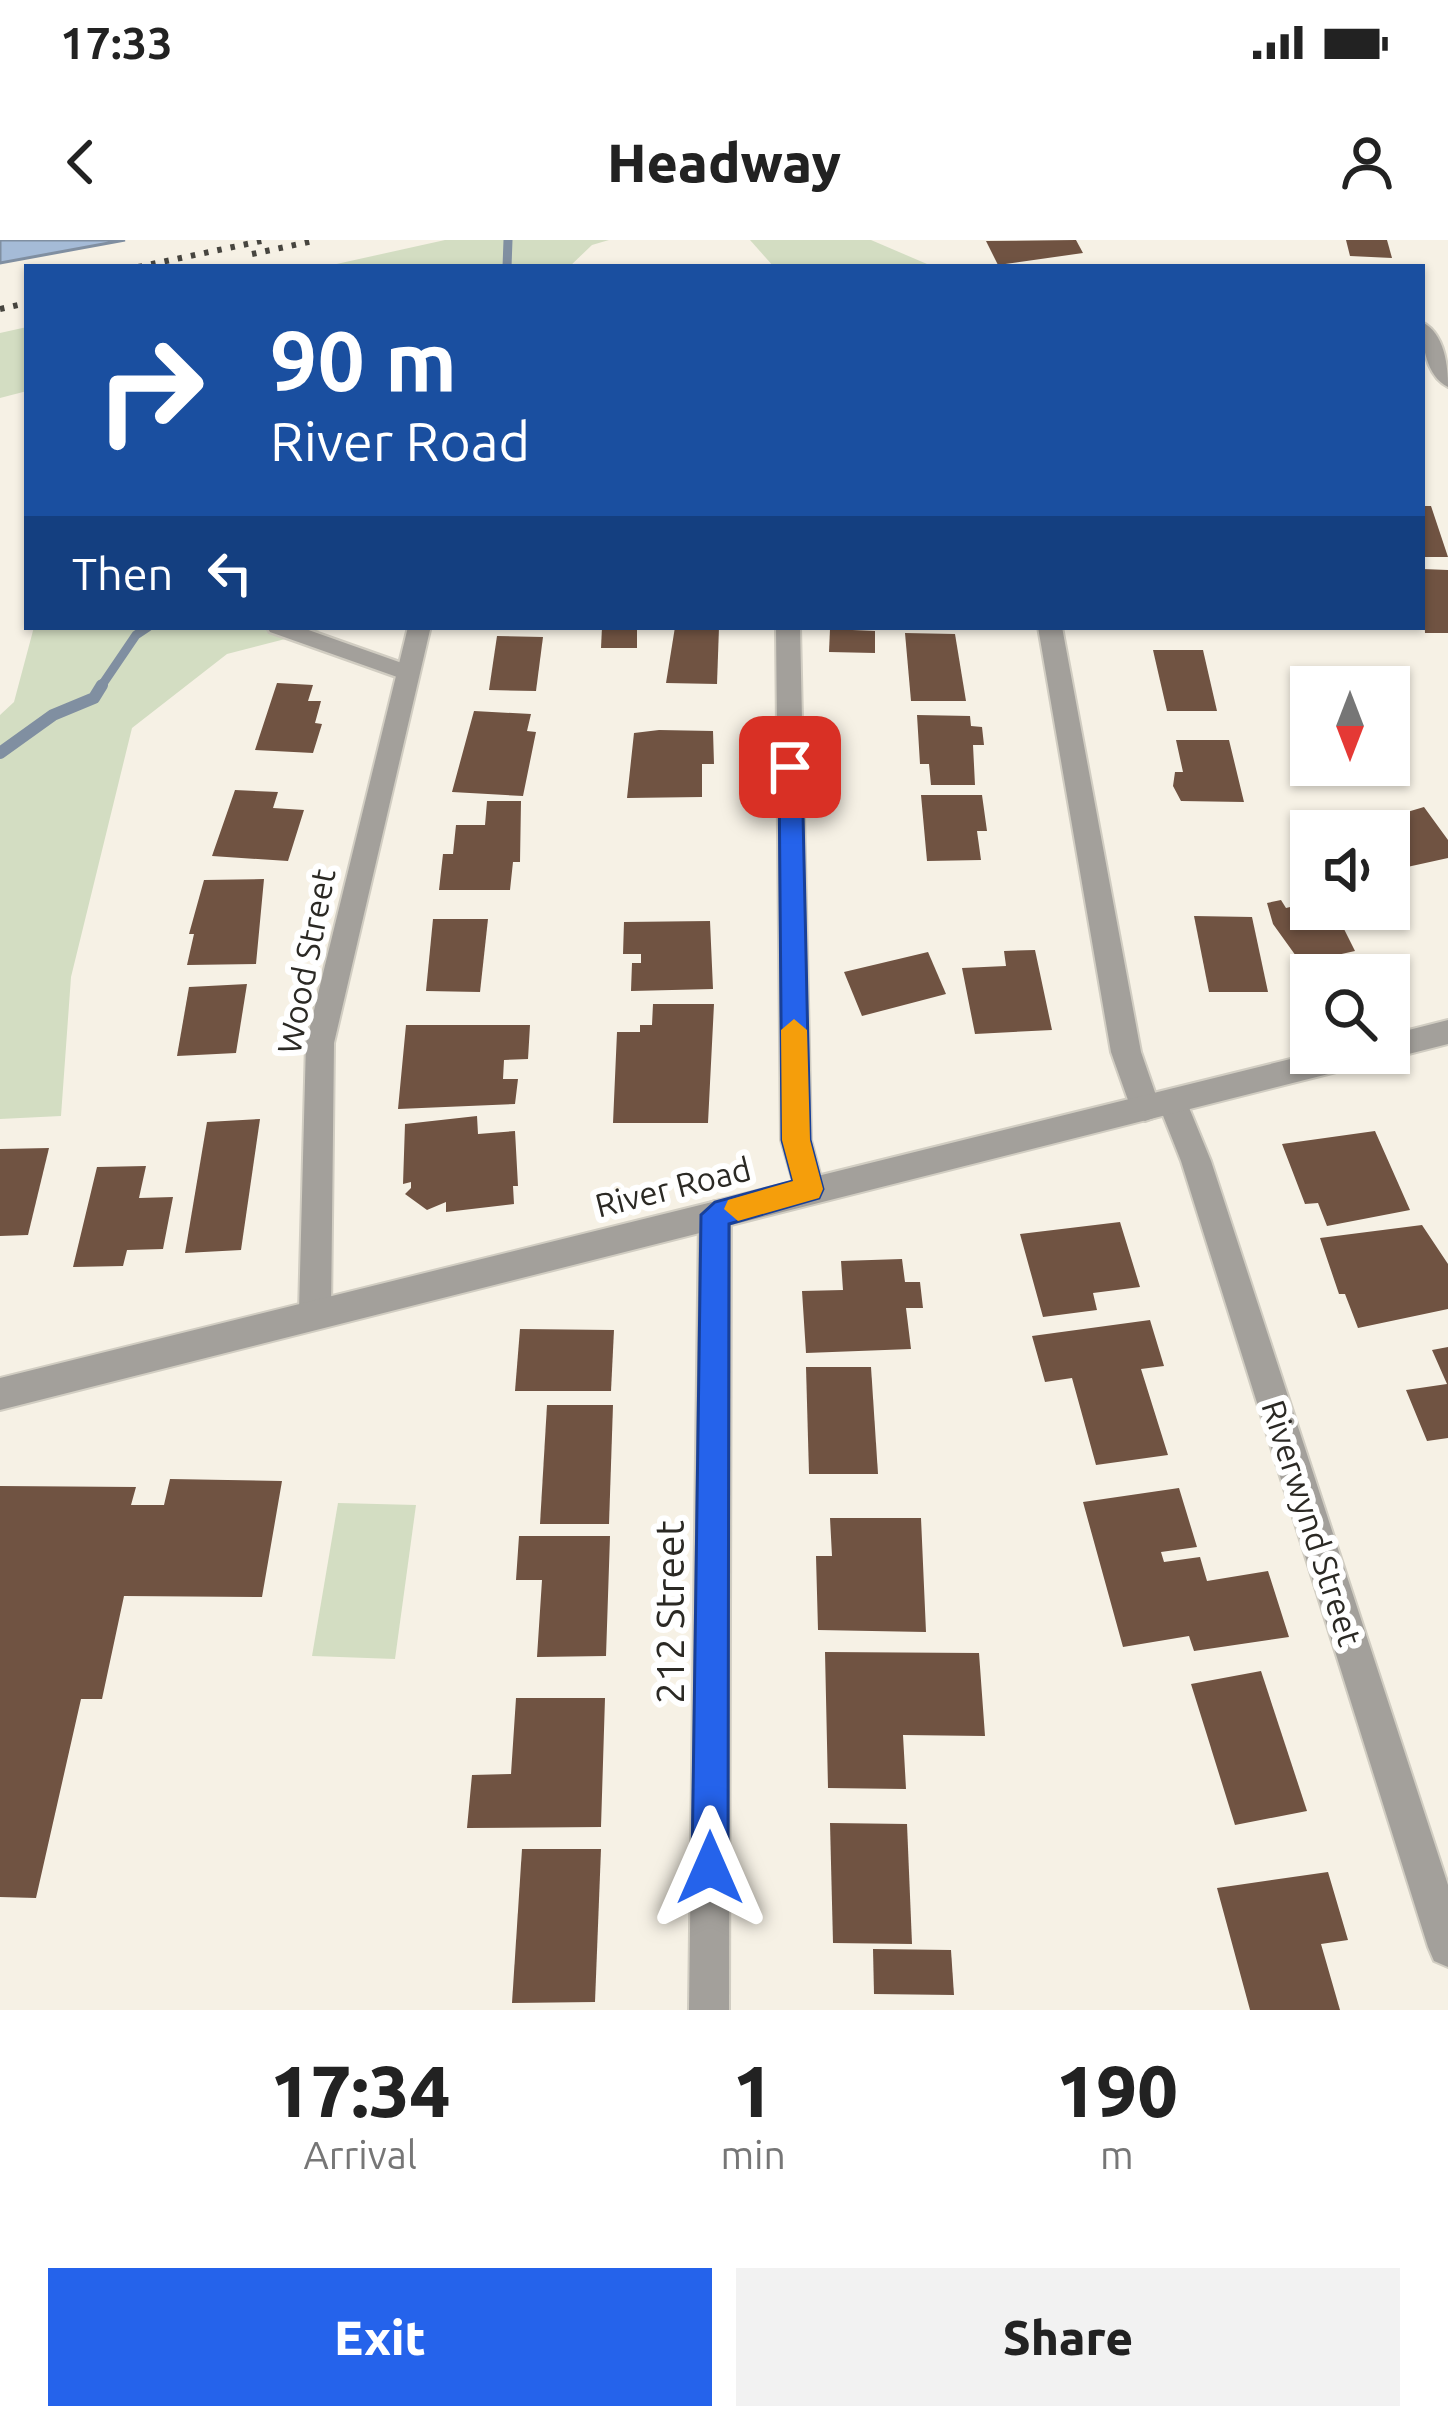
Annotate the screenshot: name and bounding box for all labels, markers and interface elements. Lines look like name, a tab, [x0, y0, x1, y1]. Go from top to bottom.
text: 17:33	[60, 17, 173, 68]
icon: back	[48, 129, 114, 195]
icon: person	[1334, 129, 1400, 195]
text: Headway	[607, 132, 841, 192]
icon: right	[72, 312, 228, 468]
text: 90 m	[270, 313, 457, 407]
text: River Road	[270, 411, 530, 471]
icon: left	[197, 540, 263, 606]
text: Then	[72, 548, 173, 599]
north arrow	[1290, 666, 1410, 786]
map controls	[1290, 666, 1410, 1074]
pin	[739, 716, 841, 818]
icon: arrive	[757, 734, 823, 800]
button: sound	[1290, 810, 1410, 930]
street label: Wood Street	[269, 865, 342, 1057]
button: search	[1290, 954, 1410, 1074]
street label: River Road	[591, 1149, 754, 1224]
street label: Riverwynd Street	[1255, 1395, 1370, 1650]
street label: 212 Street	[648, 1520, 691, 1704]
position arrow	[647, 1805, 773, 1931]
text: 17:34	[270, 2050, 450, 2131]
text: 1	[733, 2050, 773, 2131]
text: 190	[1056, 2050, 1178, 2131]
text: Arrival	[303, 2133, 417, 2176]
text: min	[720, 2133, 786, 2176]
text: m	[1100, 2133, 1134, 2176]
button: Exit	[48, 2268, 712, 2406]
button: Share	[736, 2268, 1400, 2406]

